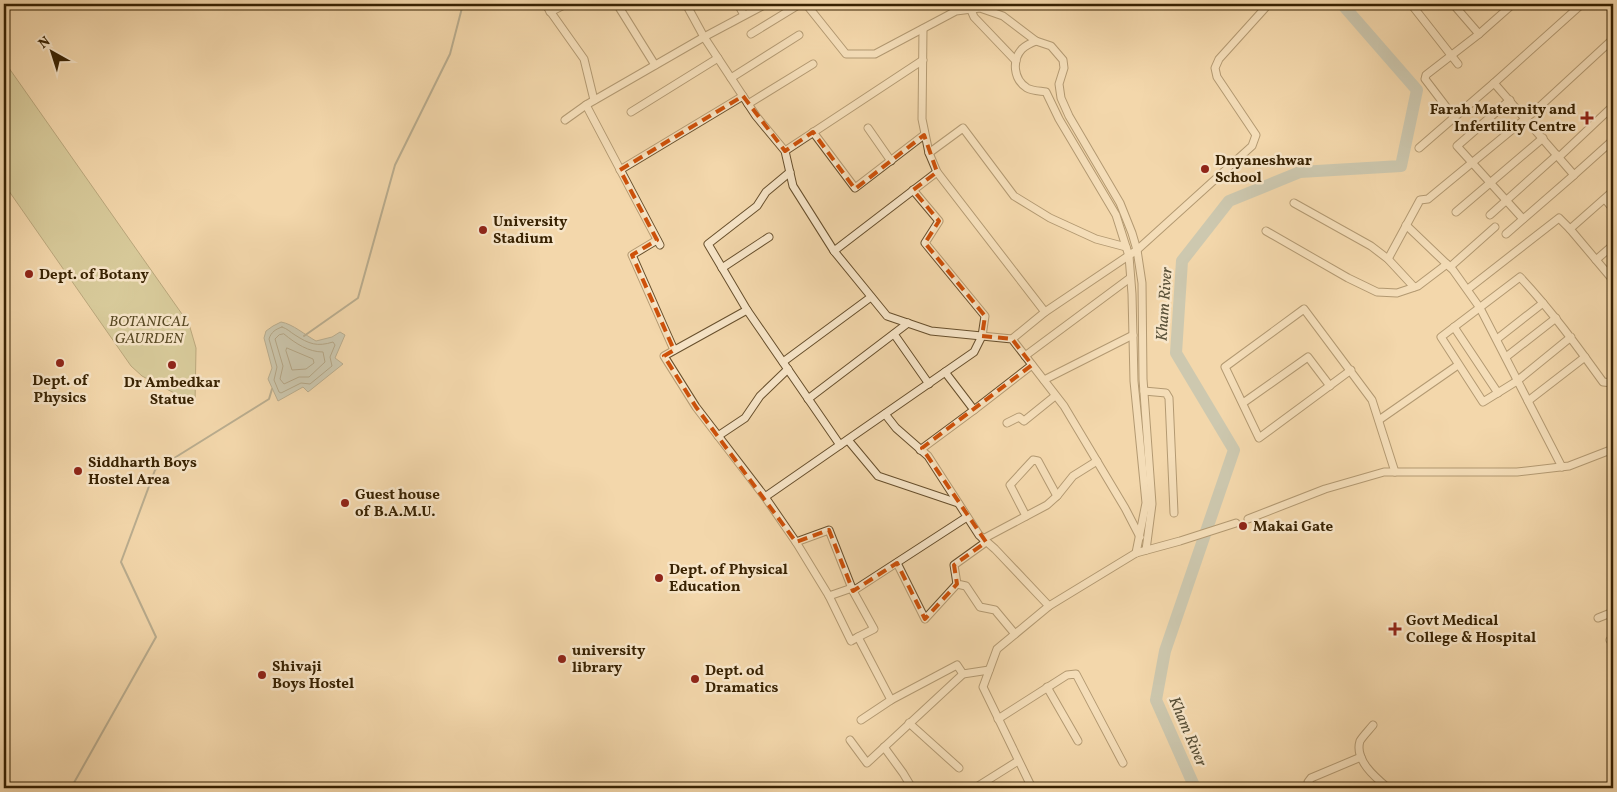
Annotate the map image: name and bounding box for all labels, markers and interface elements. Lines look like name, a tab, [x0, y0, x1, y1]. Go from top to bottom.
north arrow	[28, 28, 78, 78]
text: N	[35, 32, 55, 54]
place label: Farah Maternity and Infertility Centre	[1430, 100, 1576, 138]
marker: Farah Maternity and Infertility Centre	[1580, 111, 1594, 125]
place label: Dnyaneshwar School	[1215, 151, 1312, 189]
marker: Dnyaneshwar School	[1199, 163, 1211, 175]
place label: University Stadium	[493, 212, 568, 250]
marker: University Stadium	[477, 224, 489, 236]
place label: Dept. of Botany	[39, 265, 149, 286]
water label: Kham River	[1151, 265, 1179, 342]
marker: Dept. of Botany	[23, 268, 35, 280]
park label: BOTANICAL GAURDEN	[109, 312, 189, 350]
marker: Dept. of Physics	[54, 357, 66, 369]
marker: Dr Ambedkar Statue	[166, 359, 178, 371]
place label: Dept. of Physics	[32, 371, 89, 409]
place label: Dr Ambedkar Statue	[124, 373, 220, 411]
place label: Siddharth Boys Hostel Area	[88, 453, 197, 491]
marker: Siddharth Boys Hostel Area	[72, 465, 84, 477]
place label: Guest house of B.A.M.U.	[355, 485, 440, 523]
marker: Guest house of B.A.M.U.	[339, 497, 351, 509]
place label: Makai Gate	[1253, 517, 1334, 538]
marker: Makai Gate	[1237, 520, 1249, 532]
place label: Dept. of Physical Education	[669, 560, 788, 598]
marker: Dept. of Physical Education	[653, 572, 665, 584]
place label: Govt Medical College & Hospital	[1406, 611, 1536, 649]
marker: Govt Medical College & Hospital	[1388, 622, 1402, 636]
place label: university library	[572, 641, 646, 679]
marker: university library	[556, 653, 568, 665]
place label: Shivaji Boys Hostel	[272, 657, 354, 695]
place label: Dept. od Dramatics	[705, 661, 779, 699]
marker: Shivaji Boys Hostel	[256, 669, 268, 681]
marker: Dept. od Dramatics	[689, 673, 701, 685]
water label: Kham River	[1163, 693, 1212, 771]

